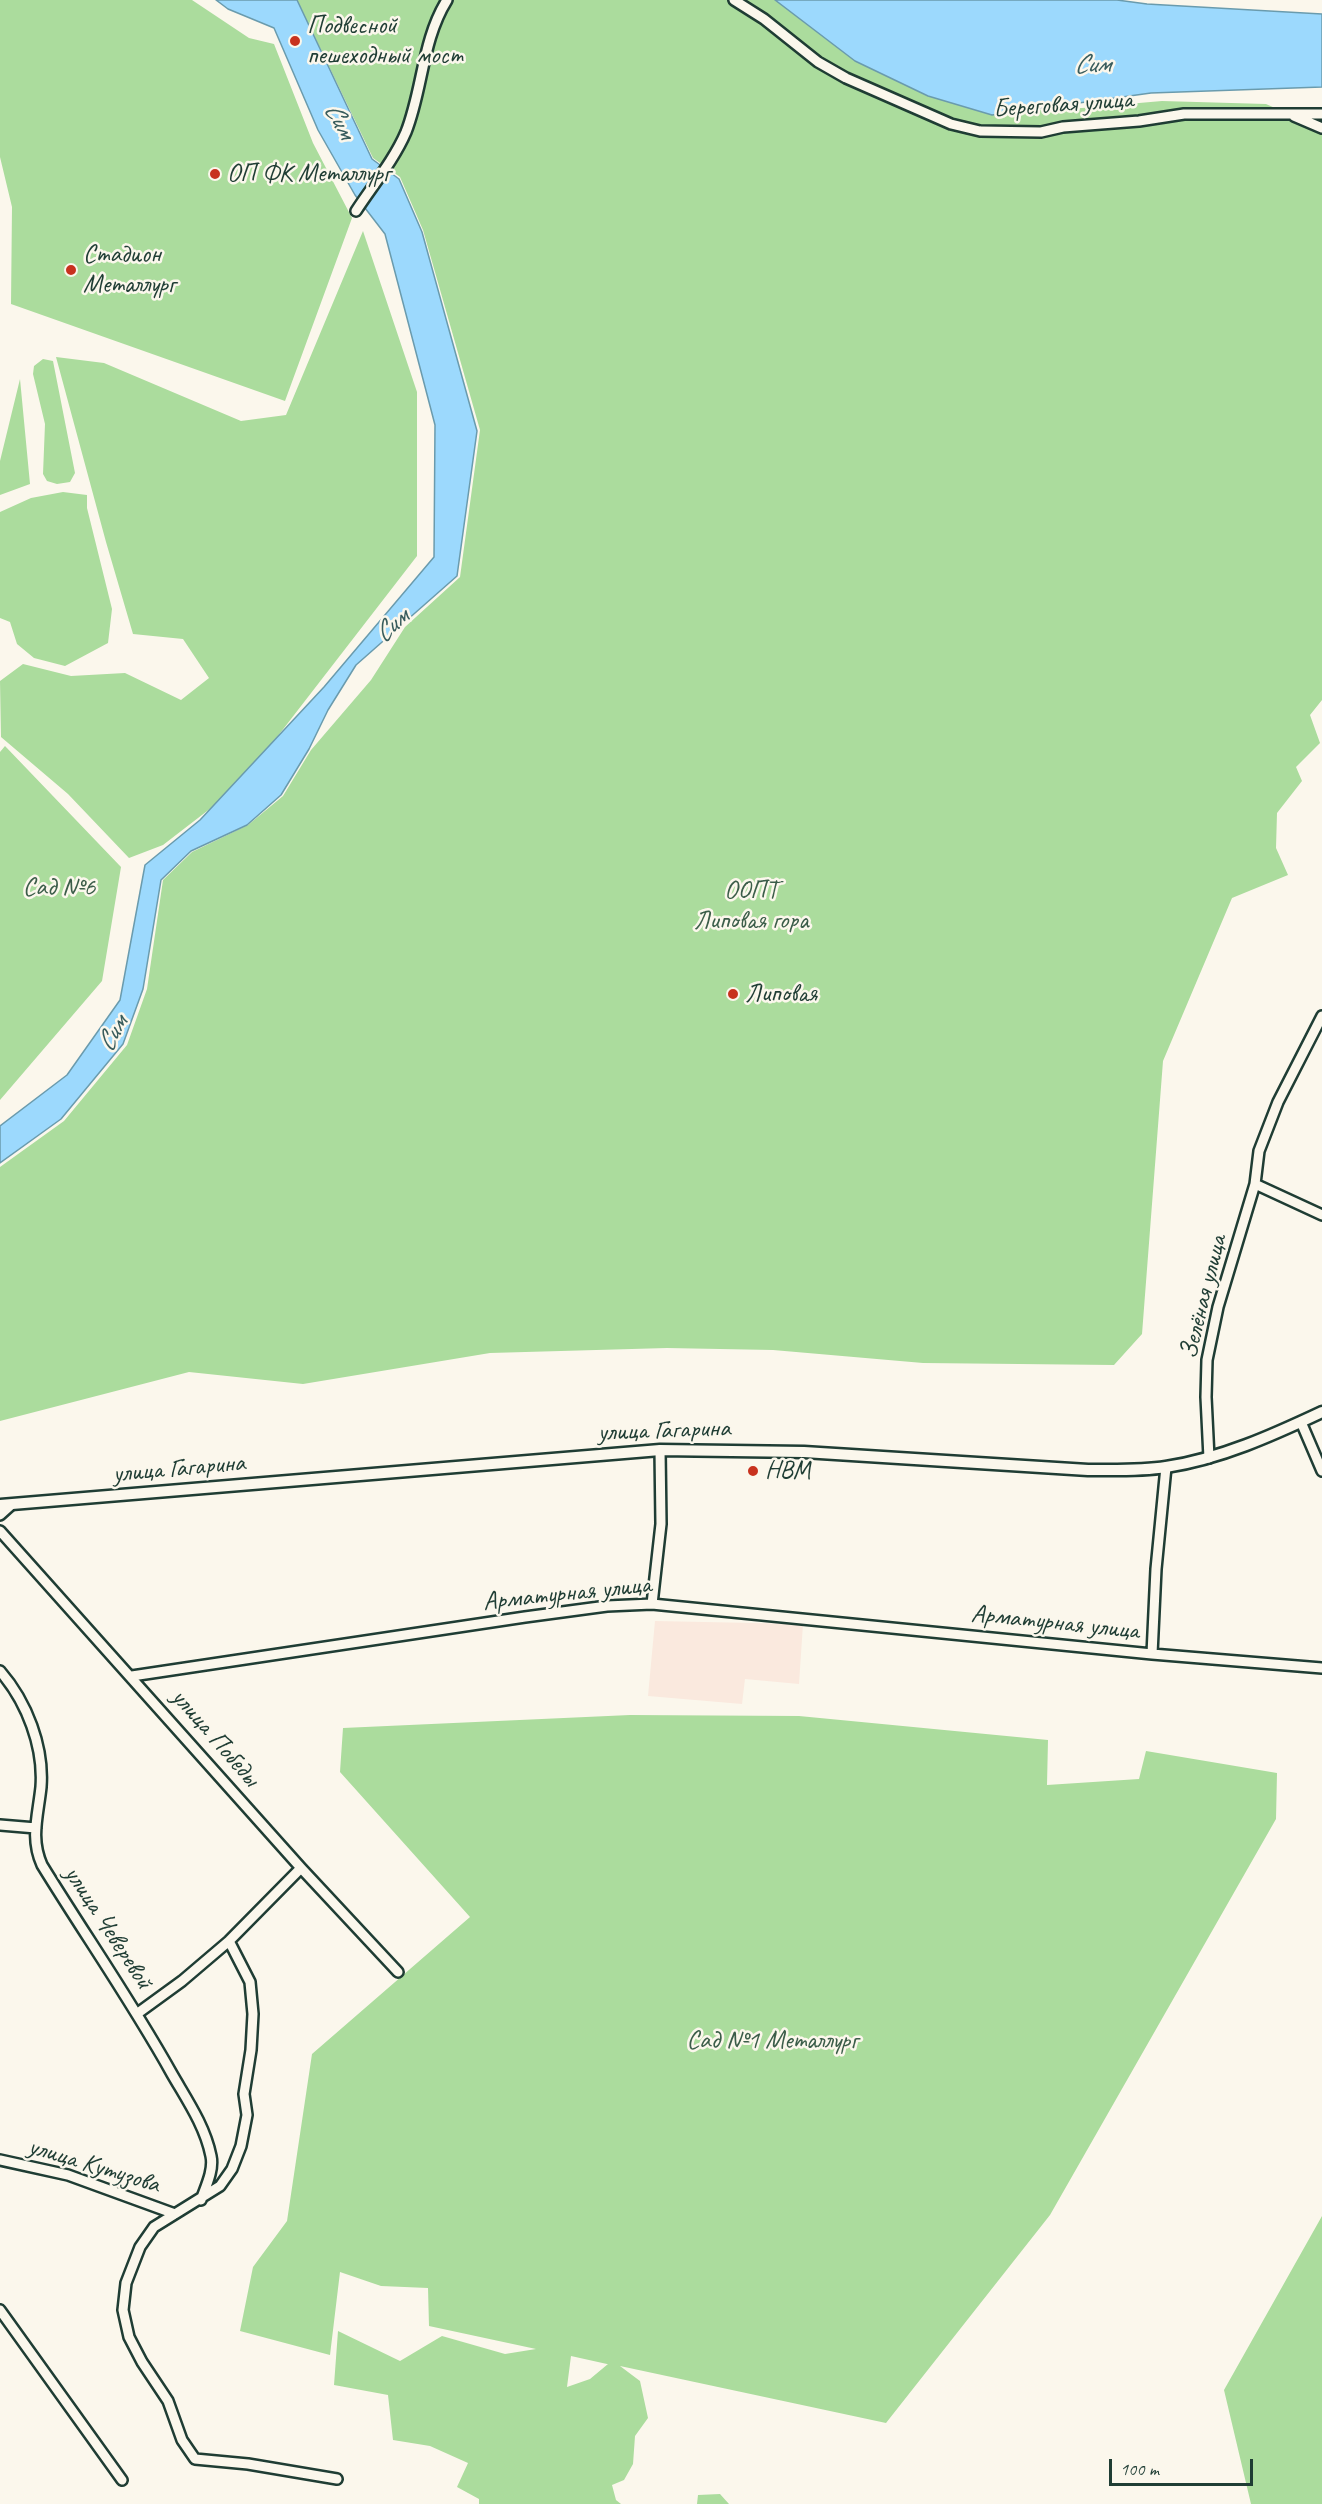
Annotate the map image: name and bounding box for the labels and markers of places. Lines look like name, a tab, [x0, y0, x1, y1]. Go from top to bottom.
place label: Подвесной пешеходный мост	[307, 10, 463, 71]
marker: Подвесной пешеходный мост	[288, 34, 302, 48]
place label: ОП ФК Металлург	[227, 158, 390, 190]
marker: ОП ФК Металлург	[208, 167, 222, 181]
place label: Стадион Металлург	[83, 239, 175, 300]
marker: Стадион Металлург	[64, 263, 78, 277]
place label: Липовая	[745, 978, 817, 1010]
marker: Липовая	[726, 987, 740, 1001]
place label: НВМ	[765, 1455, 811, 1487]
marker: НВМ	[746, 1464, 760, 1478]

